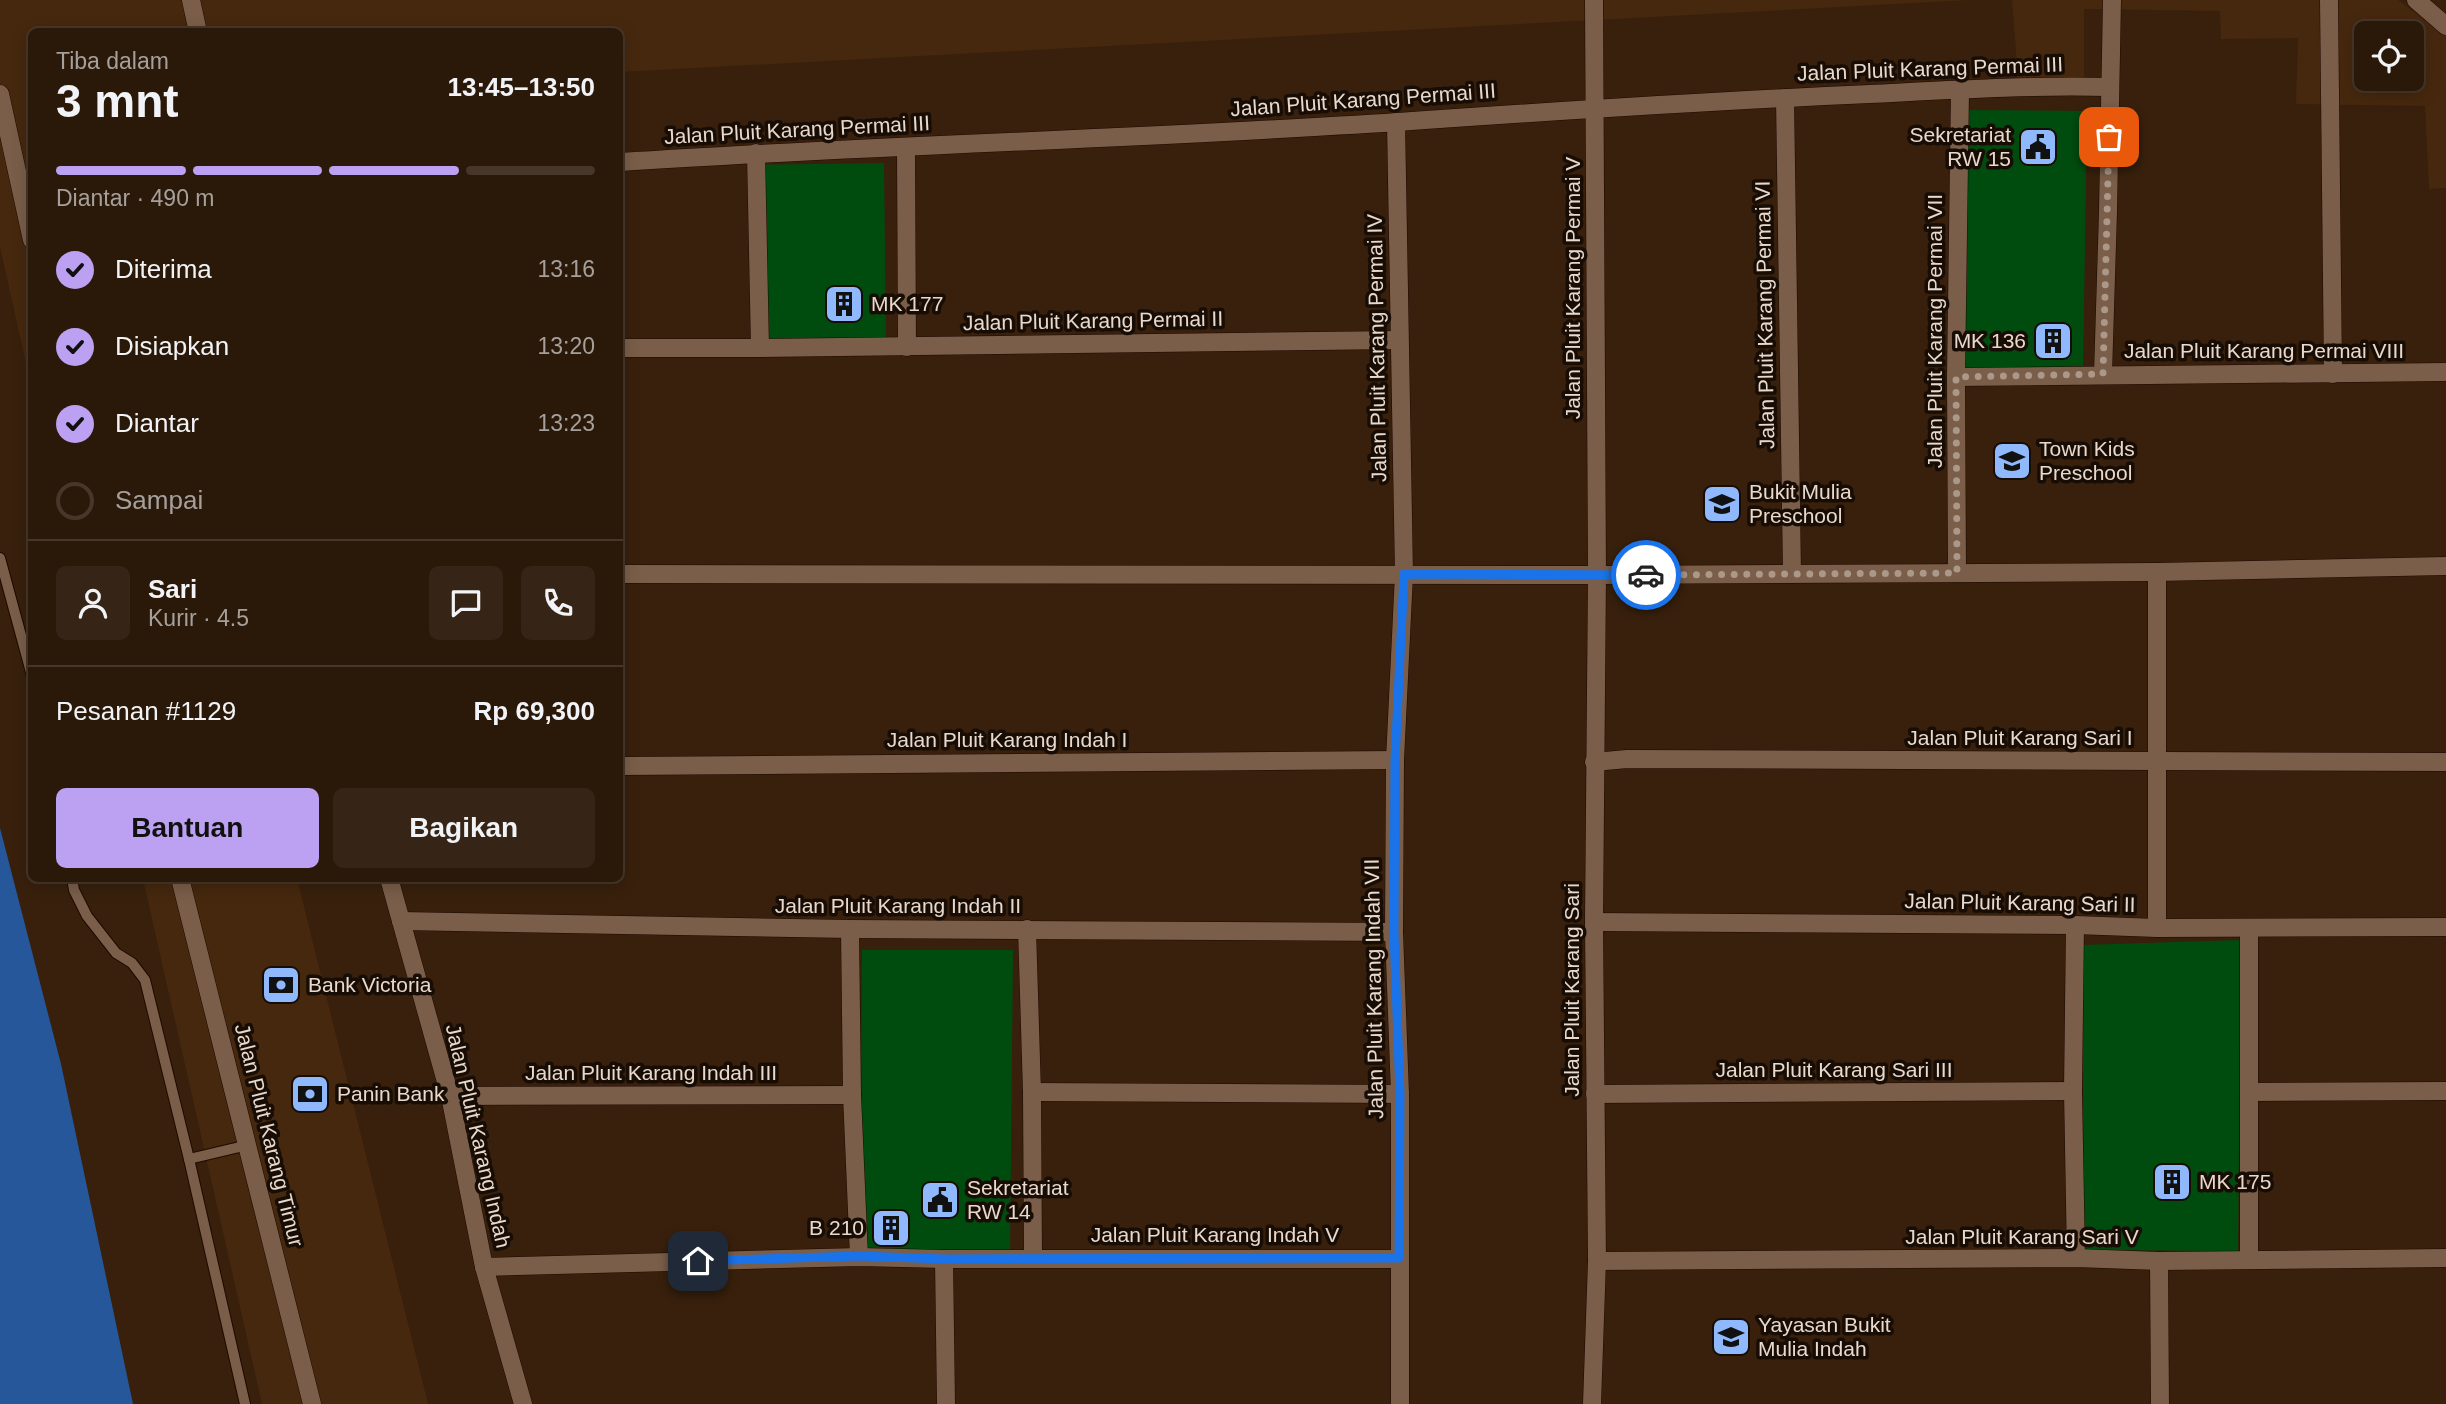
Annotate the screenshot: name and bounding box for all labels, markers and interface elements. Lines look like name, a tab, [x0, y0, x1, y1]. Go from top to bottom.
map controls	[2354, 21, 2424, 91]
button: locate	[2354, 21, 2424, 91]
text: Tiba dalam	[56, 48, 169, 74]
street label: Jalan Pluit Karang Permai III	[1797, 52, 2063, 85]
text: 13:45–13:50	[448, 72, 595, 102]
text: 3 mnt	[56, 75, 179, 127]
street label: Jalan Pluit Karang Permai III	[1229, 79, 1497, 120]
pin	[2079, 107, 2139, 167]
street label: Jalan Pluit Karang Permai III	[663, 111, 930, 148]
icon: bag	[2090, 118, 2128, 156]
place label: Sekretariat RW 15	[1909, 123, 2011, 170]
public building icon: Sekretariat RW 15	[2017, 126, 2059, 168]
street label: Jalan Pluit Karang Permai V	[1561, 157, 1584, 419]
street label: Jalan Pluit Karang Permai VI	[1751, 181, 1778, 449]
text: Diantar · 490 m	[56, 185, 215, 211]
street label: Jalan Pluit Karang Permai VII	[1923, 194, 1946, 468]
street label: Jalan Pluit Karang Permai IV	[1363, 214, 1390, 482]
icon: check	[56, 251, 94, 289]
text: Diterima	[115, 254, 212, 284]
text: 13:16	[537, 256, 595, 282]
building icon: MK 177	[823, 283, 865, 325]
place label: MK 177	[871, 292, 943, 315]
street label: Jalan Pluit Karang Permai II	[963, 307, 1223, 334]
building icon: MK 136	[2032, 320, 2074, 362]
icon: check	[56, 328, 94, 366]
place label: MK 136	[1954, 329, 2026, 352]
text: Disiapkan	[115, 331, 229, 361]
text: 13:20	[537, 333, 595, 359]
street label: Jalan Pluit Karang Permai VIII	[2124, 339, 2404, 362]
icon: check	[56, 405, 94, 443]
text: Diantar	[115, 408, 199, 438]
text: 13:23	[537, 410, 595, 436]
place label: Town Kids Preschool	[2039, 437, 2135, 484]
school or university icon: Town Kids Preschool	[1991, 440, 2033, 482]
place label: Bukit Mulia Preschool	[1749, 480, 1852, 527]
school or university icon: Bukit Mulia Preschool	[1701, 483, 1743, 525]
text: Sampai	[115, 485, 203, 515]
courier	[1611, 540, 1681, 610]
icon: car	[1627, 556, 1665, 594]
button: person	[56, 566, 130, 640]
button: chat	[429, 566, 503, 640]
button: phone	[521, 566, 595, 640]
text: Sari	[148, 574, 197, 604]
text: Kurir · 4.5	[148, 605, 249, 631]
text: Pesanan #1129	[56, 696, 236, 726]
text: Rp 69,300	[474, 696, 595, 726]
street label: Jalan Pluit Karang Sari I	[1907, 726, 2133, 749]
street label: Jalan Pluit Karang Indah I	[887, 728, 1127, 751]
button: Bantuan	[56, 788, 319, 868]
button: Bagikan	[333, 788, 595, 868]
street label: Jalan Pluit Karang Indah VII	[1360, 859, 1387, 1119]
street label: Jalan Pluit Karang Sari	[1560, 883, 1583, 1097]
street label: Jalan Pluit Karang Sari II	[1904, 889, 2136, 916]
street label: Jalan Pluit Karang Indah II	[775, 894, 1021, 917]
bank icon: Bank Victoria	[260, 964, 302, 1006]
place label: Bank Victoria	[308, 973, 432, 996]
street label: Jalan Pluit Karang Timur	[231, 1021, 308, 1249]
street label: Jalan Pluit Karang Indah	[442, 1022, 515, 1250]
street label: Jalan Pluit Karang Sari III	[1716, 1058, 1952, 1081]
street label: Jalan Pluit Karang Indah III	[525, 1061, 777, 1084]
bank icon: Panin Bank	[289, 1073, 331, 1115]
place label: Panin Bank	[337, 1082, 445, 1105]
building icon: MK 175	[2151, 1161, 2193, 1203]
place label: MK 175	[2199, 1170, 2271, 1193]
place label: Sekretariat RW 14	[967, 1176, 1069, 1223]
public building icon: Sekretariat RW 14	[919, 1179, 961, 1221]
building icon: B 210	[870, 1207, 912, 1249]
place label: B 210	[809, 1216, 864, 1239]
street label: Jalan Pluit Karang Indah V	[1091, 1223, 1339, 1246]
street label: Jalan Pluit Karang Sari V	[1905, 1225, 2139, 1248]
pin	[668, 1231, 728, 1291]
icon: home	[679, 1242, 717, 1280]
place label: Yayasan Bukit Mulia Indah	[1758, 1313, 1891, 1360]
school or university icon: Yayasan Bukit Mulia Indah	[1710, 1316, 1752, 1358]

